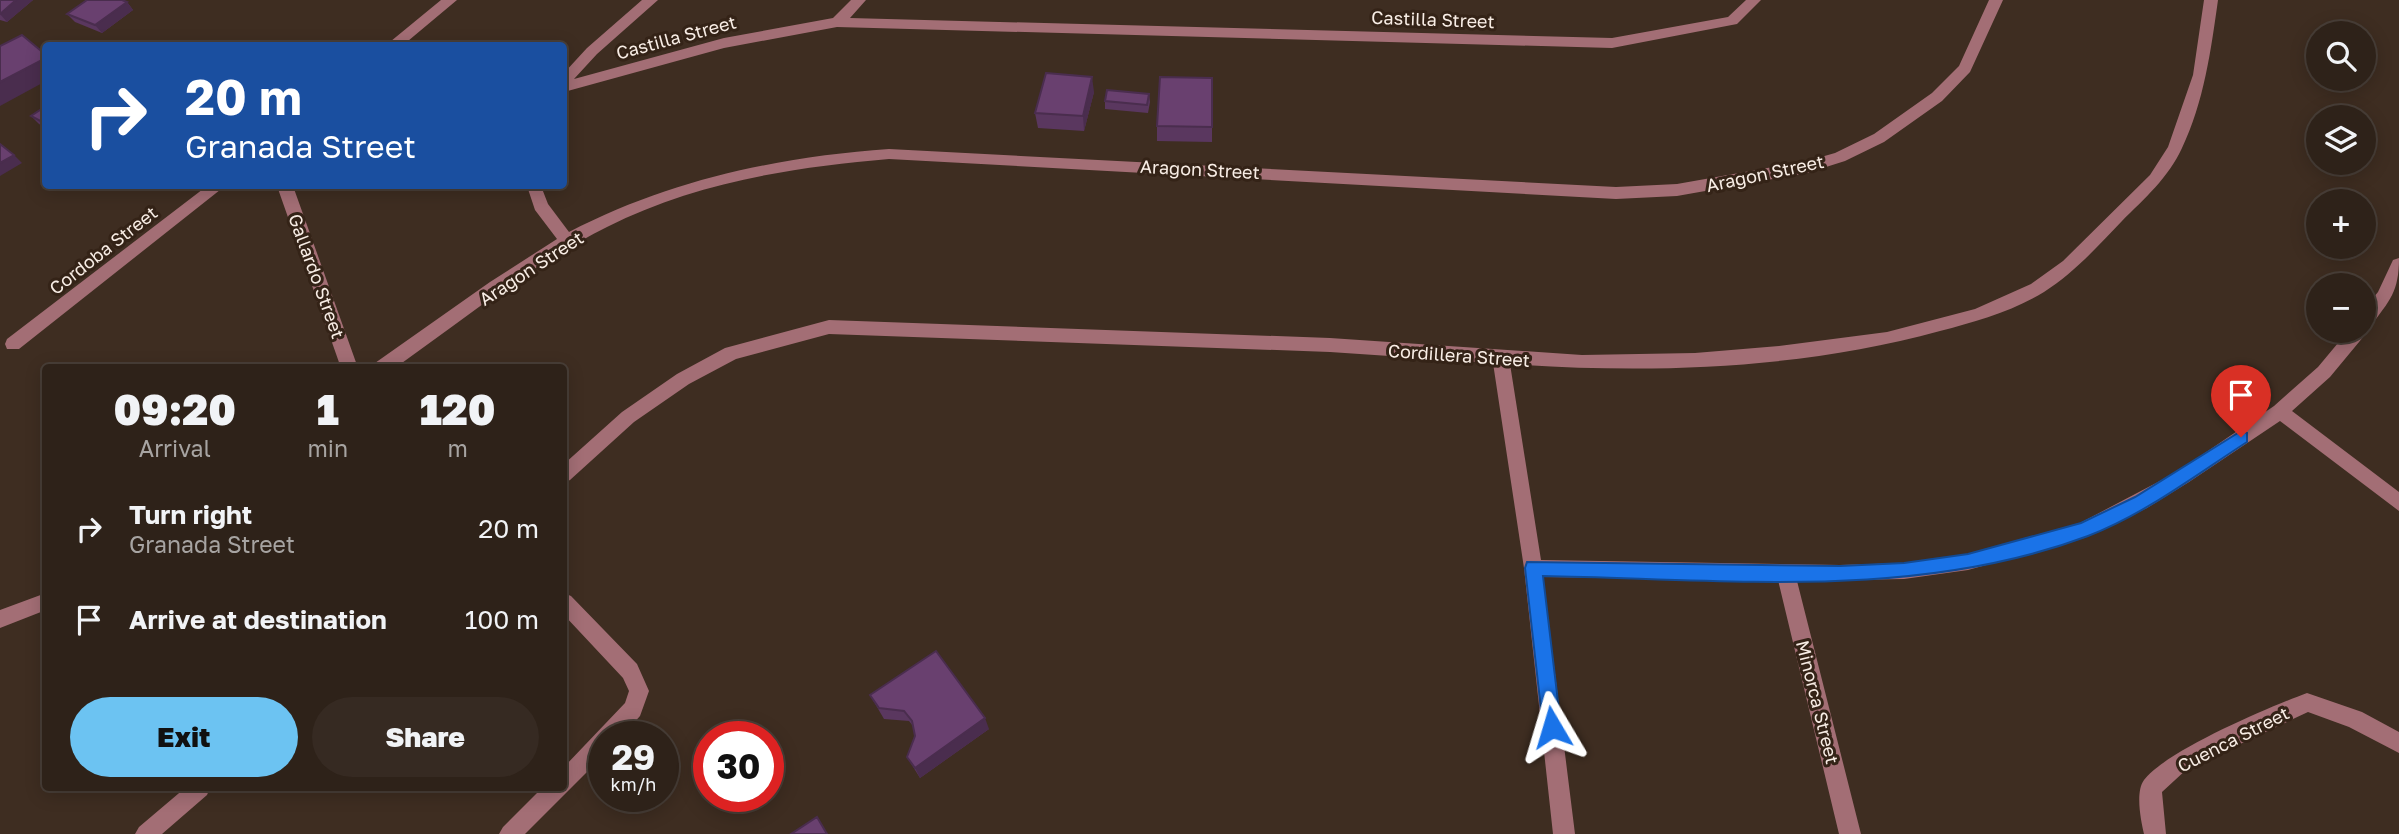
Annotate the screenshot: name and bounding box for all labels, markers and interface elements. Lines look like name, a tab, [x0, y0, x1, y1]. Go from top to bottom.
street label: Castilla Street	[1371, 6, 1495, 32]
street label: Castilla Street	[614, 10, 738, 64]
map controls	[2306, 21, 2376, 343]
button: search	[2306, 21, 2376, 91]
text: 20 m	[185, 67, 302, 126]
icon: right	[70, 70, 161, 161]
button: layers	[2306, 105, 2376, 175]
text: Granada Street	[185, 127, 416, 165]
street label: Aragon Street	[1704, 150, 1826, 196]
street label: Aragon Street	[1140, 155, 1260, 183]
button: +	[2306, 189, 2376, 259]
street label: Cordoba Street	[45, 201, 161, 299]
street label: Gallardo Street	[284, 211, 350, 341]
street label: Aragon Street	[475, 226, 587, 310]
button: −	[2306, 273, 2376, 343]
street label: Cordillera Street	[1387, 339, 1531, 371]
pin	[2211, 365, 2271, 437]
icon: arrive	[2222, 376, 2260, 414]
text: 09:20	[113, 384, 236, 434]
text: 1	[317, 384, 339, 434]
text: 120	[420, 384, 496, 434]
text: Arrival	[139, 434, 211, 462]
text: min	[308, 434, 348, 462]
text: m	[447, 434, 468, 462]
text: Turn right	[129, 499, 252, 530]
icon: right	[70, 510, 108, 548]
text: 20 m	[478, 513, 539, 544]
text: Granada Street	[129, 530, 295, 558]
icon: arrive	[70, 601, 108, 639]
text: Arrive at destination	[129, 604, 387, 635]
text: 100 m	[465, 604, 539, 635]
street label: Minorca Street	[1792, 638, 1844, 766]
position arrow	[1515, 690, 1589, 764]
button: Exit	[70, 697, 298, 777]
button: Share	[312, 697, 539, 777]
street label: Cuenca Street	[2173, 701, 2293, 777]
speed limit sign: 30	[693, 721, 784, 812]
text: 29	[612, 736, 655, 778]
text: km/h	[611, 773, 656, 795]

